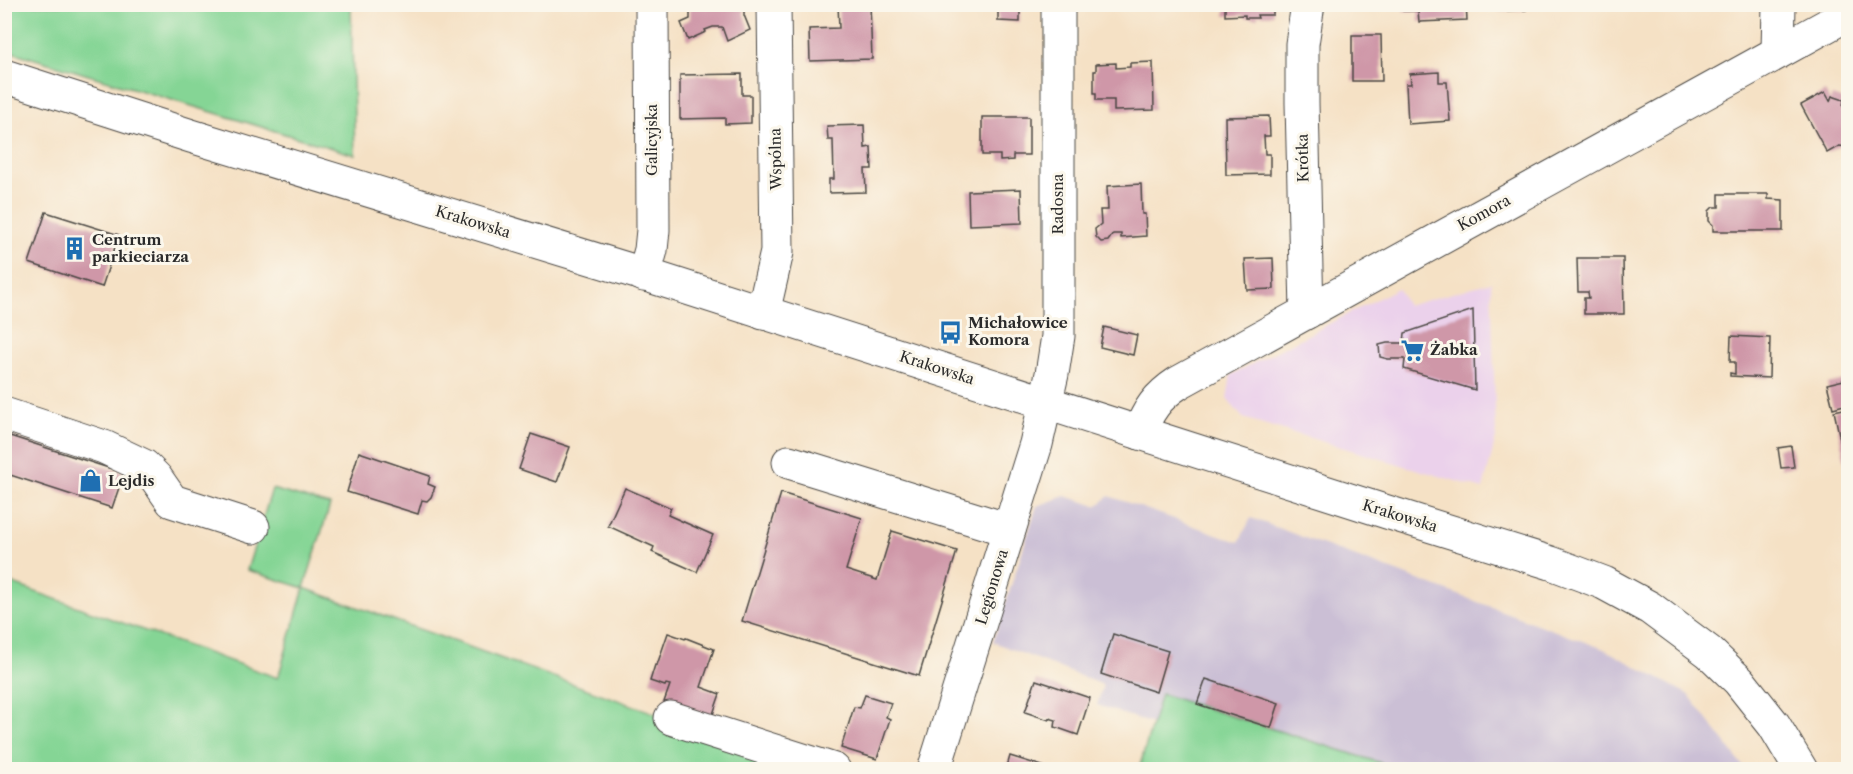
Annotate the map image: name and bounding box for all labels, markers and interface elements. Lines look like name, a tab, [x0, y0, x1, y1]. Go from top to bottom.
street label: Galicyjska	[642, 104, 661, 176]
street label: Wspólna	[765, 128, 786, 191]
street label: Krótka	[1293, 133, 1312, 182]
street label: Radosna	[1048, 173, 1067, 235]
street label: Komora	[1454, 190, 1514, 235]
street label: Krakowska	[433, 201, 513, 242]
place label: Centrum parkieciarza	[92, 230, 189, 266]
building icon: Centrum parkieciarza	[61, 236, 87, 262]
place label: Michałowice Komora	[968, 313, 1068, 349]
bus stop icon: Michałowice Komora	[937, 319, 963, 345]
supermarket icon: Żabka	[1399, 337, 1425, 363]
place label: Żabka	[1430, 340, 1478, 359]
street label: Krakowska	[897, 346, 977, 389]
shop icon: Lejdis	[77, 468, 103, 494]
place label: Lejdis	[108, 471, 155, 490]
street label: Krakowska	[1360, 495, 1440, 536]
street label: Legionowa	[971, 547, 1012, 627]

